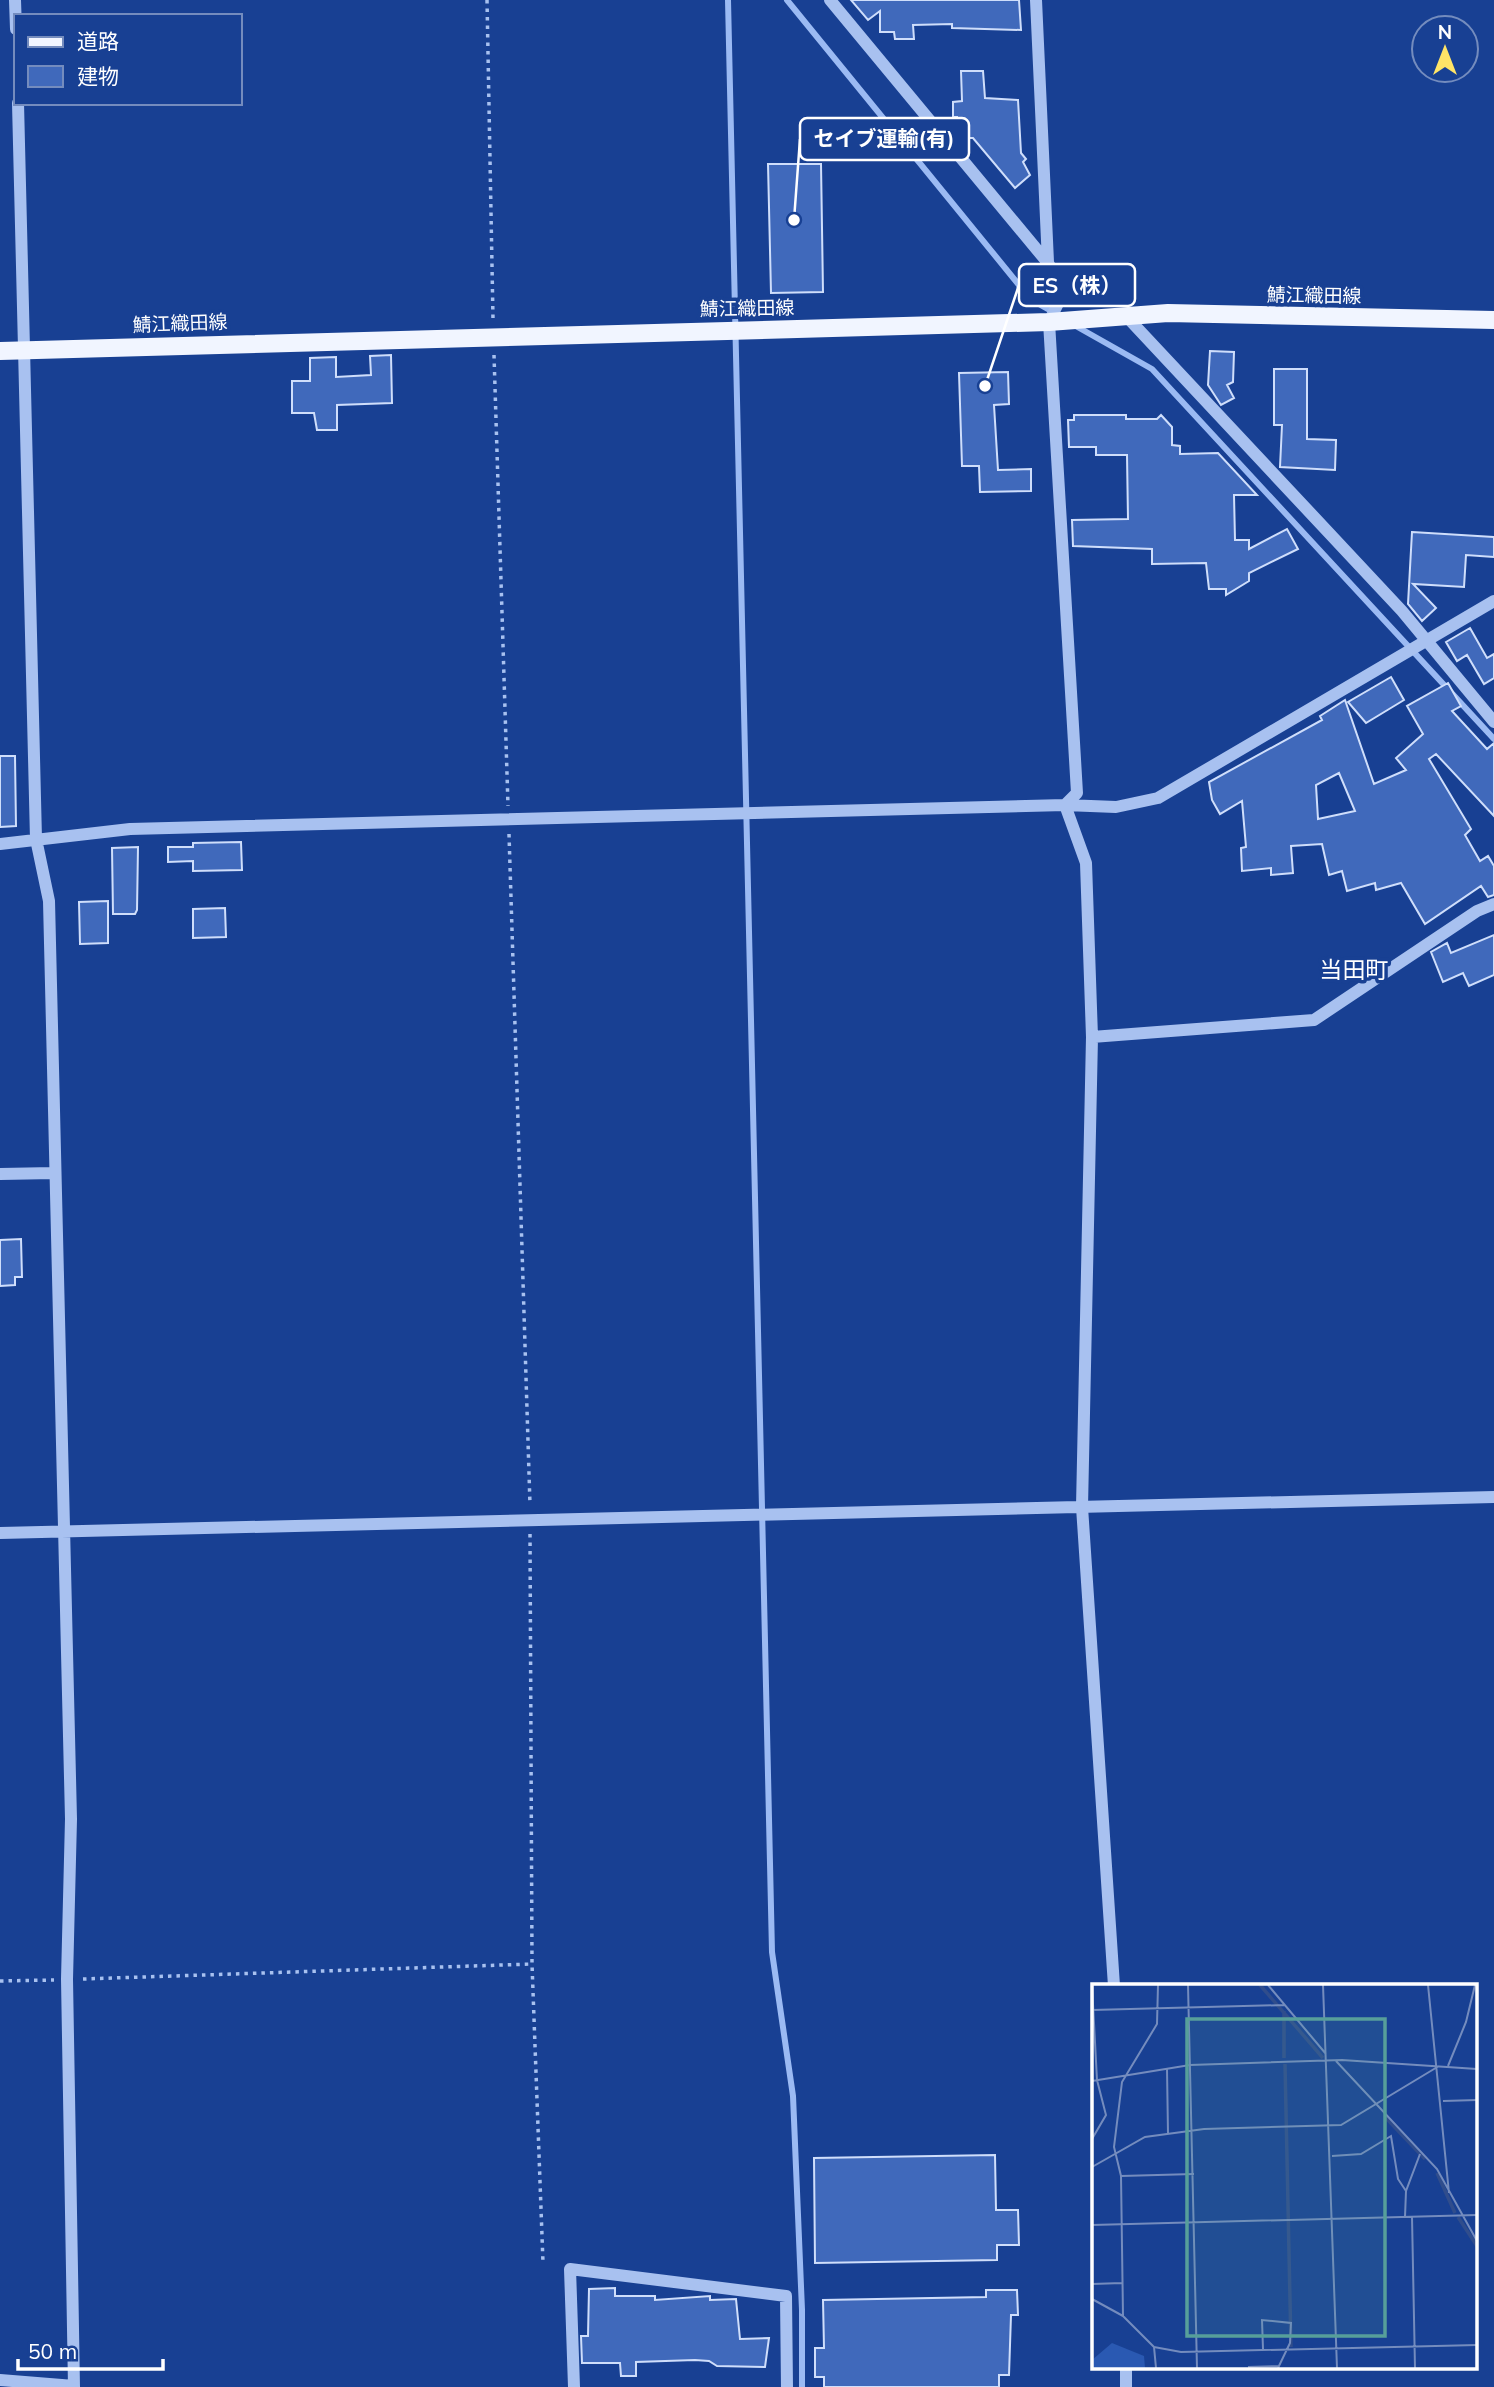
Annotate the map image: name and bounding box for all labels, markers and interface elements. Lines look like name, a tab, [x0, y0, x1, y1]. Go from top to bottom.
legend	[14, 14, 242, 105]
north arrow	[1410, 14, 1480, 84]
text: N	[1438, 20, 1452, 44]
text: 道路	[77, 28, 119, 54]
text: 建物	[77, 63, 119, 89]
callout: セイブ運輸(有)	[800, 118, 969, 160]
text: セイブ運輸(有)	[814, 125, 954, 151]
callout: ES（株）	[1019, 264, 1135, 306]
text: ES（株）	[1033, 272, 1121, 298]
street label: 鯖江織田線	[1266, 282, 1362, 308]
street label: 鯖江織田線	[699, 295, 795, 321]
street label: 鯖江織田線	[132, 309, 228, 337]
district label: 当田町	[1320, 955, 1389, 984]
inset map	[1092, 1984, 1476, 2370]
scale bar	[18, 2328, 163, 2372]
text: 50 m	[28, 2338, 77, 2364]

